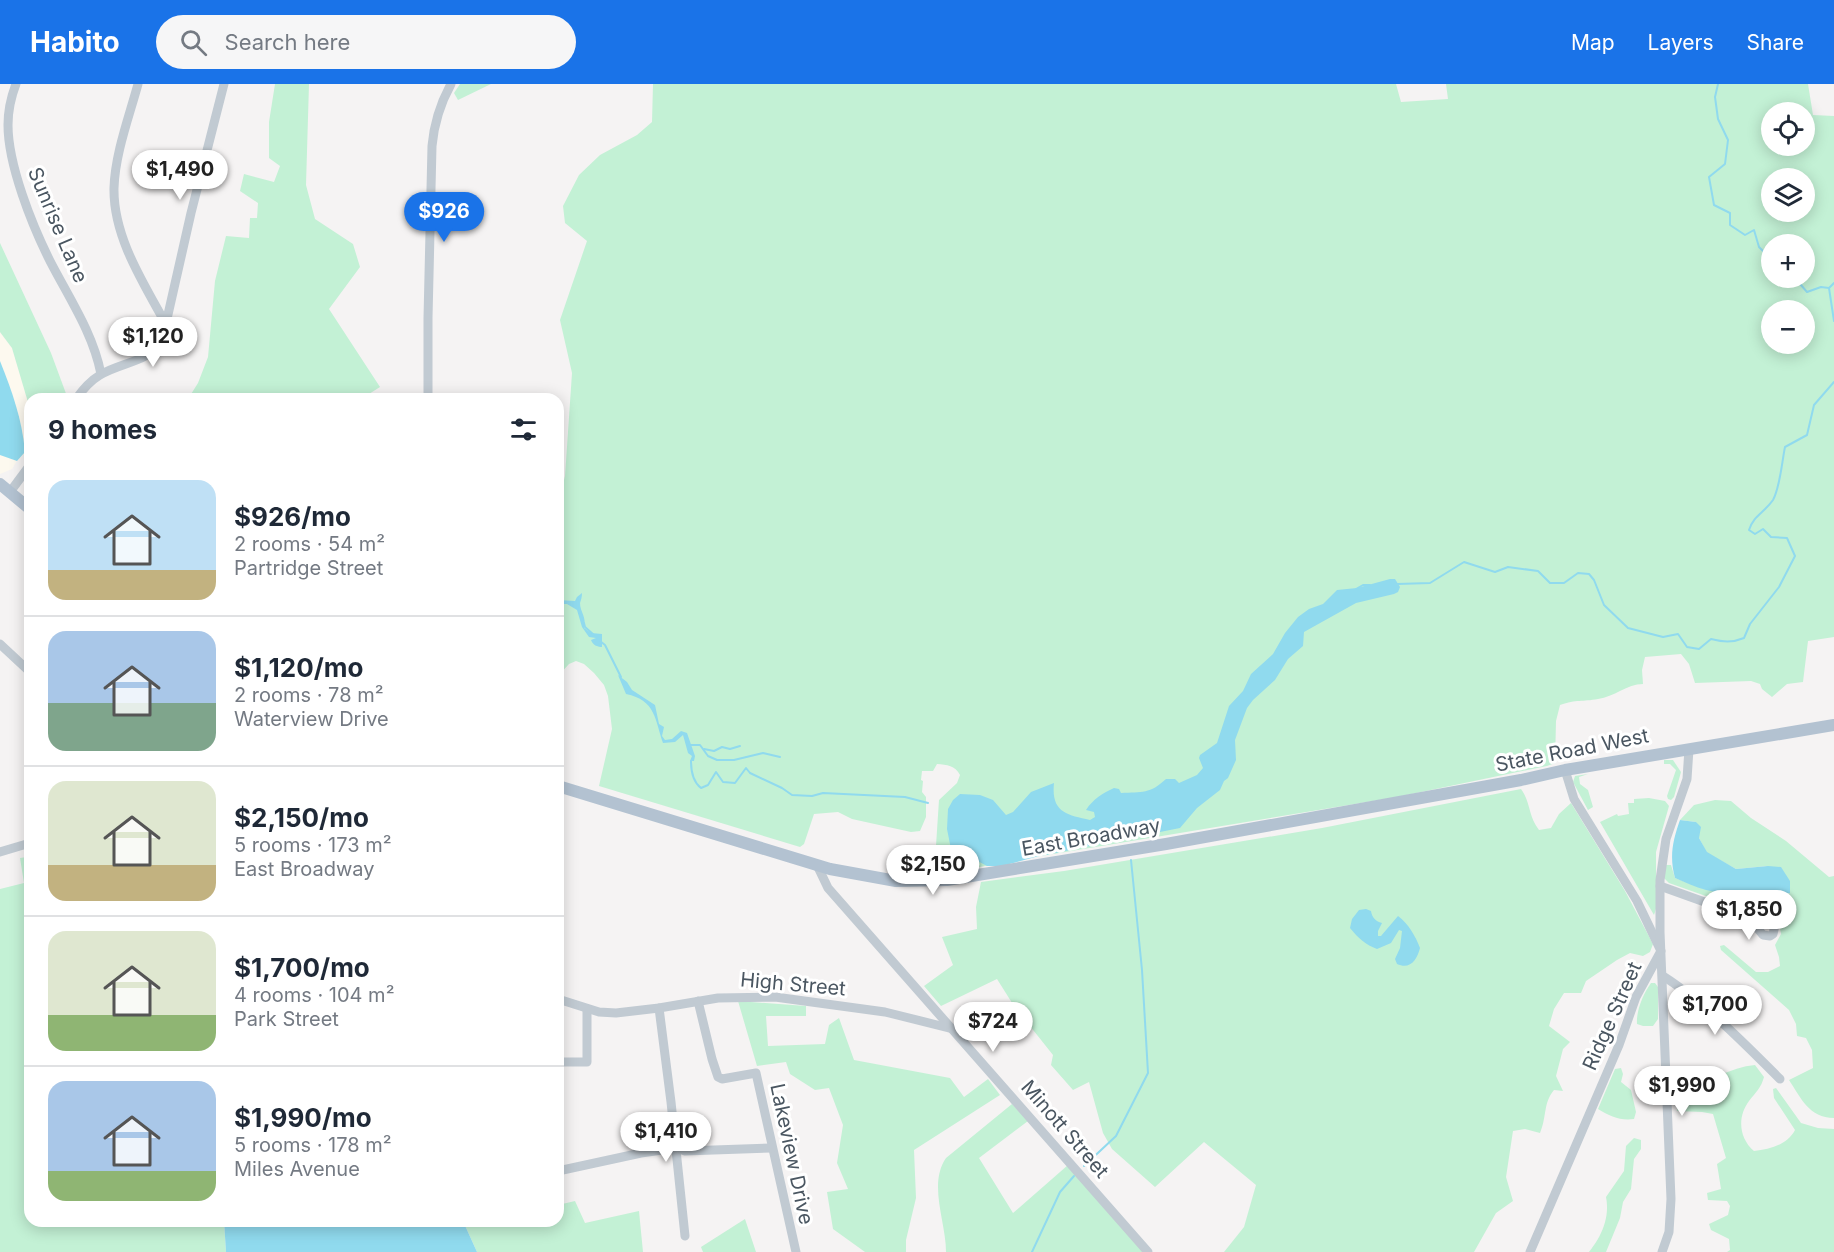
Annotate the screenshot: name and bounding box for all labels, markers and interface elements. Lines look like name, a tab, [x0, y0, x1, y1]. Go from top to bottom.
search box	[156, 15, 576, 69]
text: Habito	[30, 25, 120, 59]
icon: search	[177, 26, 210, 59]
text: Search here	[225, 29, 350, 55]
text: Map	[1571, 30, 1615, 55]
text: Layers	[1648, 30, 1714, 55]
text: Share	[1747, 30, 1804, 55]
map controls	[1761, 102, 1815, 354]
button: locate	[1761, 102, 1815, 156]
pin: $1,490	[131, 150, 229, 201]
text: $1,490	[146, 157, 214, 181]
street label: Sunrise Lane	[23, 164, 93, 286]
button: layers	[1761, 168, 1815, 222]
pin: $926	[408, 192, 480, 243]
text: $926	[418, 199, 470, 223]
button: +	[1761, 234, 1815, 288]
button: −	[1761, 300, 1815, 354]
pin: $1,120	[104, 317, 202, 368]
text: $1,120	[122, 324, 184, 348]
icon: filters	[507, 413, 540, 446]
text: 9 homes	[48, 414, 157, 445]
text: $926/mo	[234, 501, 351, 532]
icon: home	[96, 504, 168, 576]
text: 2 rooms · 54 m²	[234, 532, 385, 556]
text: Partridge Street	[234, 556, 383, 580]
text: $1,120/mo	[234, 652, 363, 683]
icon: home	[96, 655, 168, 727]
text: 2 rooms · 78 m²	[234, 683, 383, 707]
text: Waterview Drive	[234, 707, 389, 731]
street label: State Road West	[1493, 723, 1651, 777]
text: $2,150/mo	[234, 802, 369, 833]
icon: home	[96, 805, 168, 877]
street label: East Broadway	[1020, 813, 1162, 861]
text: 5 rooms · 173 m²	[234, 833, 392, 857]
pin: $2,150	[884, 845, 982, 896]
text: $2,150	[900, 852, 966, 876]
text: East Broadway	[234, 857, 374, 881]
pin: $1,850	[1700, 890, 1798, 941]
text: $1,850	[1715, 897, 1783, 921]
text: $1,700/mo	[234, 952, 370, 983]
icon: home	[96, 955, 168, 1027]
street label: Ridge Street	[1577, 958, 1647, 1074]
street label: High Street	[739, 967, 847, 1001]
text: 4 rooms · 104 m²	[234, 983, 394, 1007]
pin: $1,700	[1666, 985, 1764, 1036]
text: $1,700	[1682, 992, 1748, 1016]
pin: $724	[957, 1002, 1029, 1053]
text: Park Street	[234, 1007, 339, 1031]
text: $724	[968, 1009, 1018, 1033]
pin: $1,990	[1633, 1066, 1731, 1117]
text: $1,990	[1648, 1073, 1716, 1097]
street label: Minott Street	[1016, 1075, 1114, 1183]
street label: Lakeview Drive	[765, 1081, 819, 1227]
text: $1,990/mo	[234, 1102, 372, 1133]
icon: home	[96, 1105, 168, 1177]
pin: $1,410	[617, 1112, 715, 1163]
text: $1,410	[634, 1119, 698, 1143]
text: 5 rooms · 178 m²	[234, 1133, 392, 1157]
text: Miles Avenue	[234, 1157, 360, 1181]

